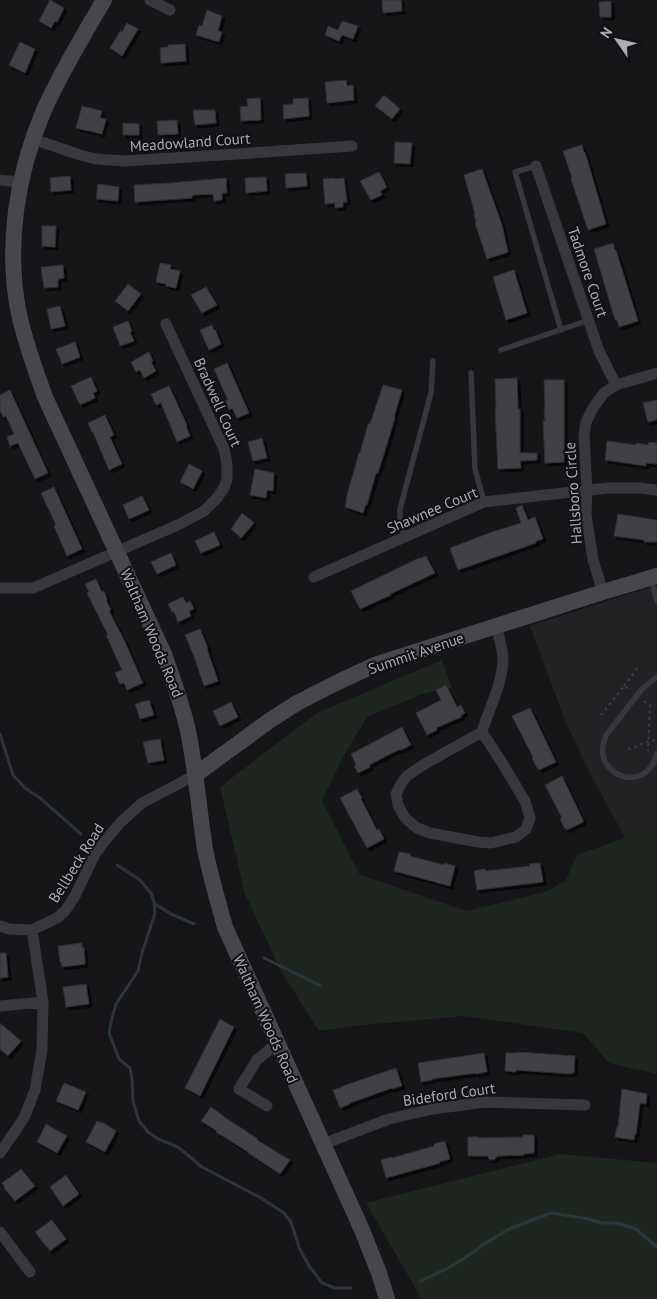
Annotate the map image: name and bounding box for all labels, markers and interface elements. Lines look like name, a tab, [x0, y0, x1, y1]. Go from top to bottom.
north arrow	[592, 15, 642, 65]
text: N	[596, 24, 616, 42]
street label: Meadowland Court	[129, 128, 251, 156]
street label: Tadmore Court	[564, 224, 612, 320]
street label: Bradwell Court	[190, 355, 246, 449]
street label: Hallsboro Circle	[560, 441, 586, 545]
street label: Shawnee Court	[384, 482, 480, 538]
street label: Waltham Woods Road	[116, 566, 188, 700]
street label: Summit Avenue	[366, 628, 466, 678]
street label: Bellbeck Road	[44, 820, 108, 906]
street label: Waltham Woods Road	[229, 952, 303, 1086]
street label: Bideford Court	[402, 1078, 496, 1110]

